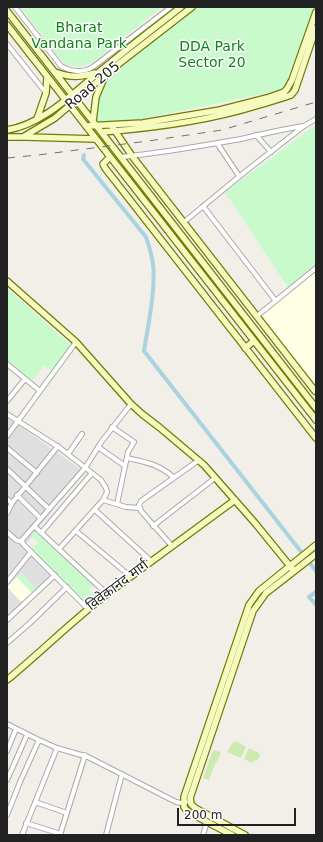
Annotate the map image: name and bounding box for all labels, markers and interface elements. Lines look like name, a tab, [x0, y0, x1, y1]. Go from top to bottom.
park label: Bharat Vandana Park	[31, 20, 127, 52]
park label: DDA Park Sector 20	[178, 39, 246, 72]
street label: Road 205	[62, 58, 124, 114]
street label: विवेकानंद मार्ग	[84, 557, 152, 615]
scale bar	[179, 800, 298, 826]
text: 200 m	[184, 808, 222, 822]

